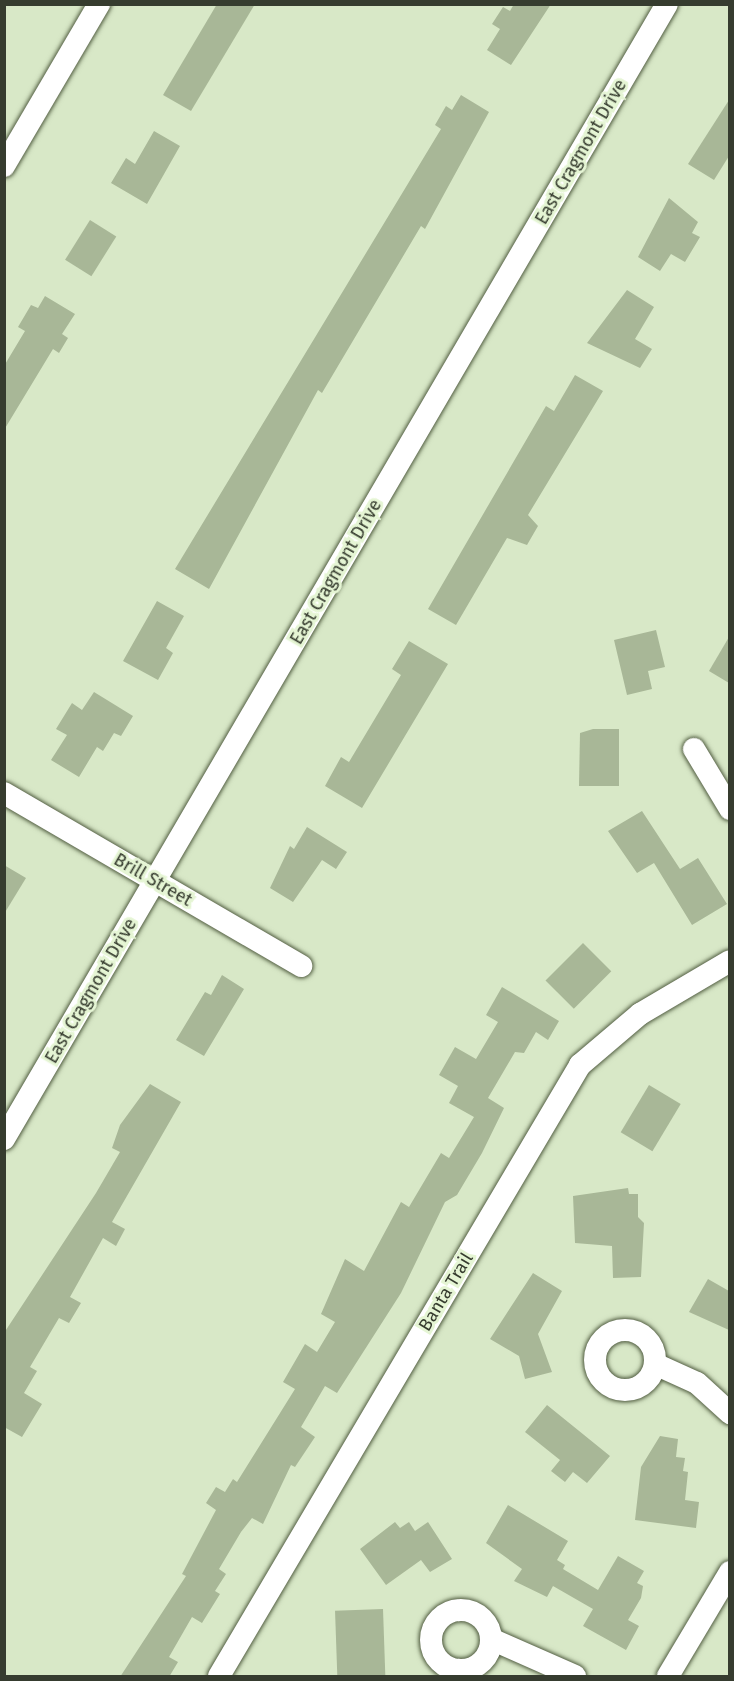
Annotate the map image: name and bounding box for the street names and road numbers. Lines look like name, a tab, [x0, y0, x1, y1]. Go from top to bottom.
street label: East Cragmont Drive	[531, 76, 631, 228]
street label: East Cragmont Drive	[286, 496, 386, 648]
street label: Brill Street	[110, 849, 196, 911]
street label: East Cragmont Drive	[41, 915, 141, 1067]
street label: Banta Trail	[414, 1249, 478, 1335]

